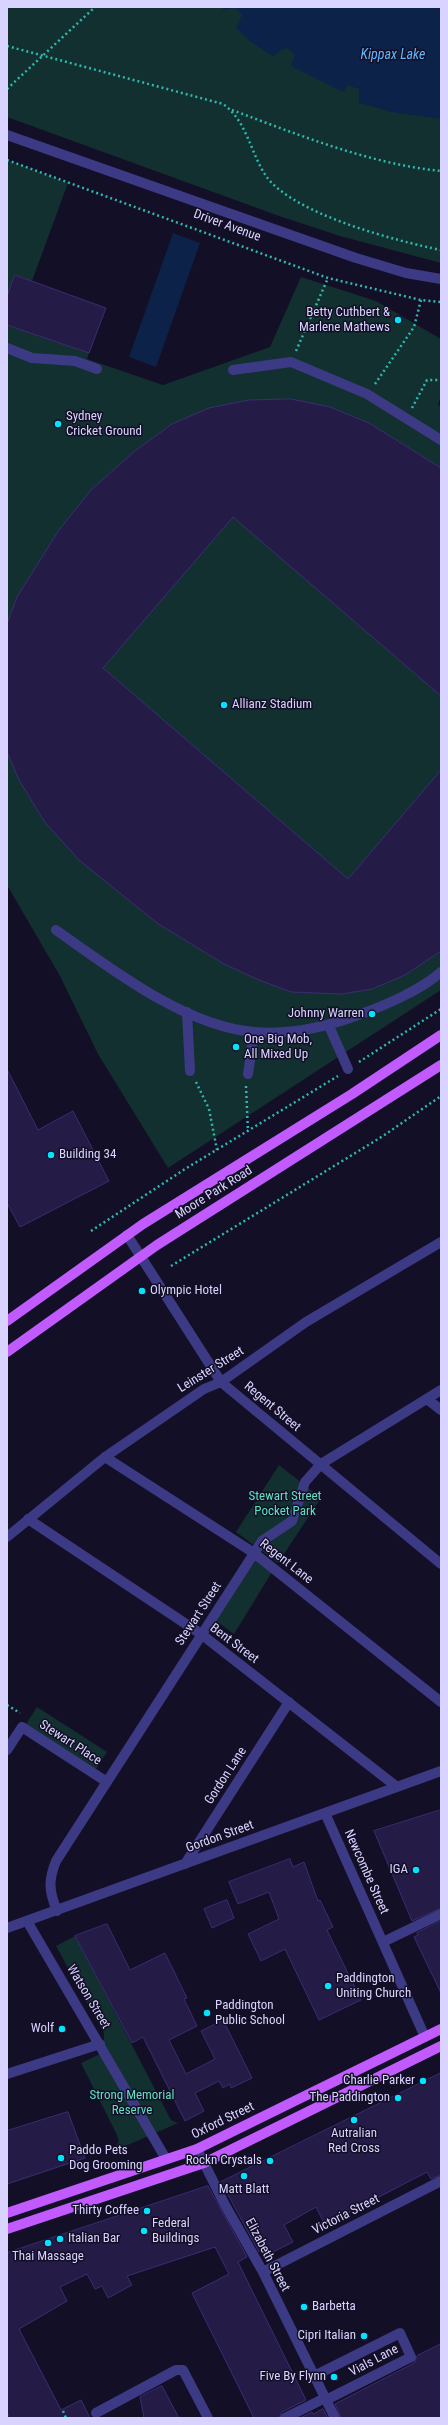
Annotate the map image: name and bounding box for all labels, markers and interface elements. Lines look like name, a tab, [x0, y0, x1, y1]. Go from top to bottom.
water label: Kippax Lake	[361, 47, 425, 63]
street label: Driver Avenue	[191, 207, 263, 245]
place label: Betty Cuthbert & Marlene Mathews	[299, 305, 390, 336]
marker: Betty Cuthbert & Marlene Mathews	[393, 315, 403, 325]
place label: Sydney Cricket Ground	[66, 409, 142, 440]
marker: Sydney Cricket Ground	[53, 419, 63, 429]
place label: Allianz Stadium	[232, 697, 312, 713]
marker: Allianz Stadium	[219, 700, 229, 710]
place label: Johnny Warren	[288, 1006, 364, 1022]
marker: Johnny Warren	[367, 1009, 377, 1019]
place label: One Big Mob, All Mixed Up	[244, 1032, 312, 1063]
marker: One Big Mob, All Mixed Up	[231, 1042, 241, 1052]
place label: Building 34	[59, 1147, 116, 1163]
marker: Building 34	[46, 1150, 56, 1160]
street label: Moore Park Road	[173, 1163, 255, 1223]
place label: Olympic Hotel	[150, 1283, 222, 1299]
marker: Olympic Hotel	[137, 1286, 147, 1296]
street label: Leinster Street	[175, 1344, 247, 1396]
street label: Regent Street	[241, 1379, 303, 1435]
park label: Stewart Street Pocket Park	[249, 1489, 321, 1520]
street label: Regent Lane	[256, 1536, 316, 1588]
street label: Stewart Street	[173, 1579, 225, 1649]
street label: Bent Street	[207, 1621, 261, 1667]
street label: Stewart Place	[36, 1717, 104, 1769]
street label: Gordon Lane	[202, 1744, 250, 1808]
street label: Gordon Street	[184, 1818, 256, 1856]
street label: Newcombe Street	[340, 1827, 392, 1917]
place label: IGA	[390, 1862, 408, 1878]
marker: IGA	[411, 1865, 421, 1875]
street label: Watson Street	[63, 1962, 113, 2032]
place label: Paddington Uniting Church	[336, 1971, 411, 2002]
marker: Paddington Uniting Church	[323, 1981, 333, 1991]
place label: Paddington Public School	[215, 1998, 285, 2029]
marker: Paddington Public School	[202, 2008, 212, 2018]
place label: Wolf	[31, 2021, 54, 2037]
marker: Wolf	[57, 2024, 67, 2034]
place label: Charlie Parker	[343, 2073, 415, 2089]
marker: Charlie Parker	[418, 2076, 428, 2086]
park label: Strong Memorial Reserve	[89, 2088, 175, 2119]
place label: The Paddington	[309, 2090, 390, 2106]
marker: The Paddington	[393, 2093, 403, 2103]
street label: Oxford Street	[189, 2099, 257, 2143]
marker: Autralian Red Cross	[349, 2115, 359, 2125]
place label: Autralian Red Cross	[328, 2126, 380, 2157]
place label: Paddo Pets Dog Grooming	[69, 2143, 142, 2174]
marker: Paddo Pets Dog Grooming	[56, 2153, 66, 2163]
place label: Rockn Crystals	[186, 2153, 262, 2169]
marker: Rockn Crystals	[265, 2156, 275, 2166]
marker: Matt Blatt	[239, 2171, 249, 2181]
place label: Matt Blatt	[219, 2182, 269, 2198]
street label: Victoria Street	[310, 2191, 382, 2239]
place label: Thirty Coffee	[72, 2203, 139, 2219]
marker: Thirty Coffee	[142, 2206, 152, 2216]
place label: Federal Buildings	[152, 2216, 199, 2247]
street label: Elizabeth Street	[241, 2216, 293, 2294]
marker: Federal Buildings	[139, 2226, 149, 2236]
place label: Italian Bar	[68, 2231, 120, 2247]
marker: Italian Bar	[55, 2234, 65, 2244]
marker: Thai Massage	[43, 2238, 53, 2248]
place label: Thai Massage	[12, 2249, 84, 2265]
place label: Barbetta	[312, 2299, 356, 2315]
marker: Barbetta	[299, 2302, 309, 2312]
place label: Cipri Italian	[297, 2328, 356, 2344]
marker: Cipri Italian	[359, 2331, 369, 2341]
street label: Vials Lane	[347, 2342, 401, 2380]
place label: Five By Flynn	[259, 2369, 326, 2385]
marker: Five By Flynn	[329, 2372, 339, 2382]

